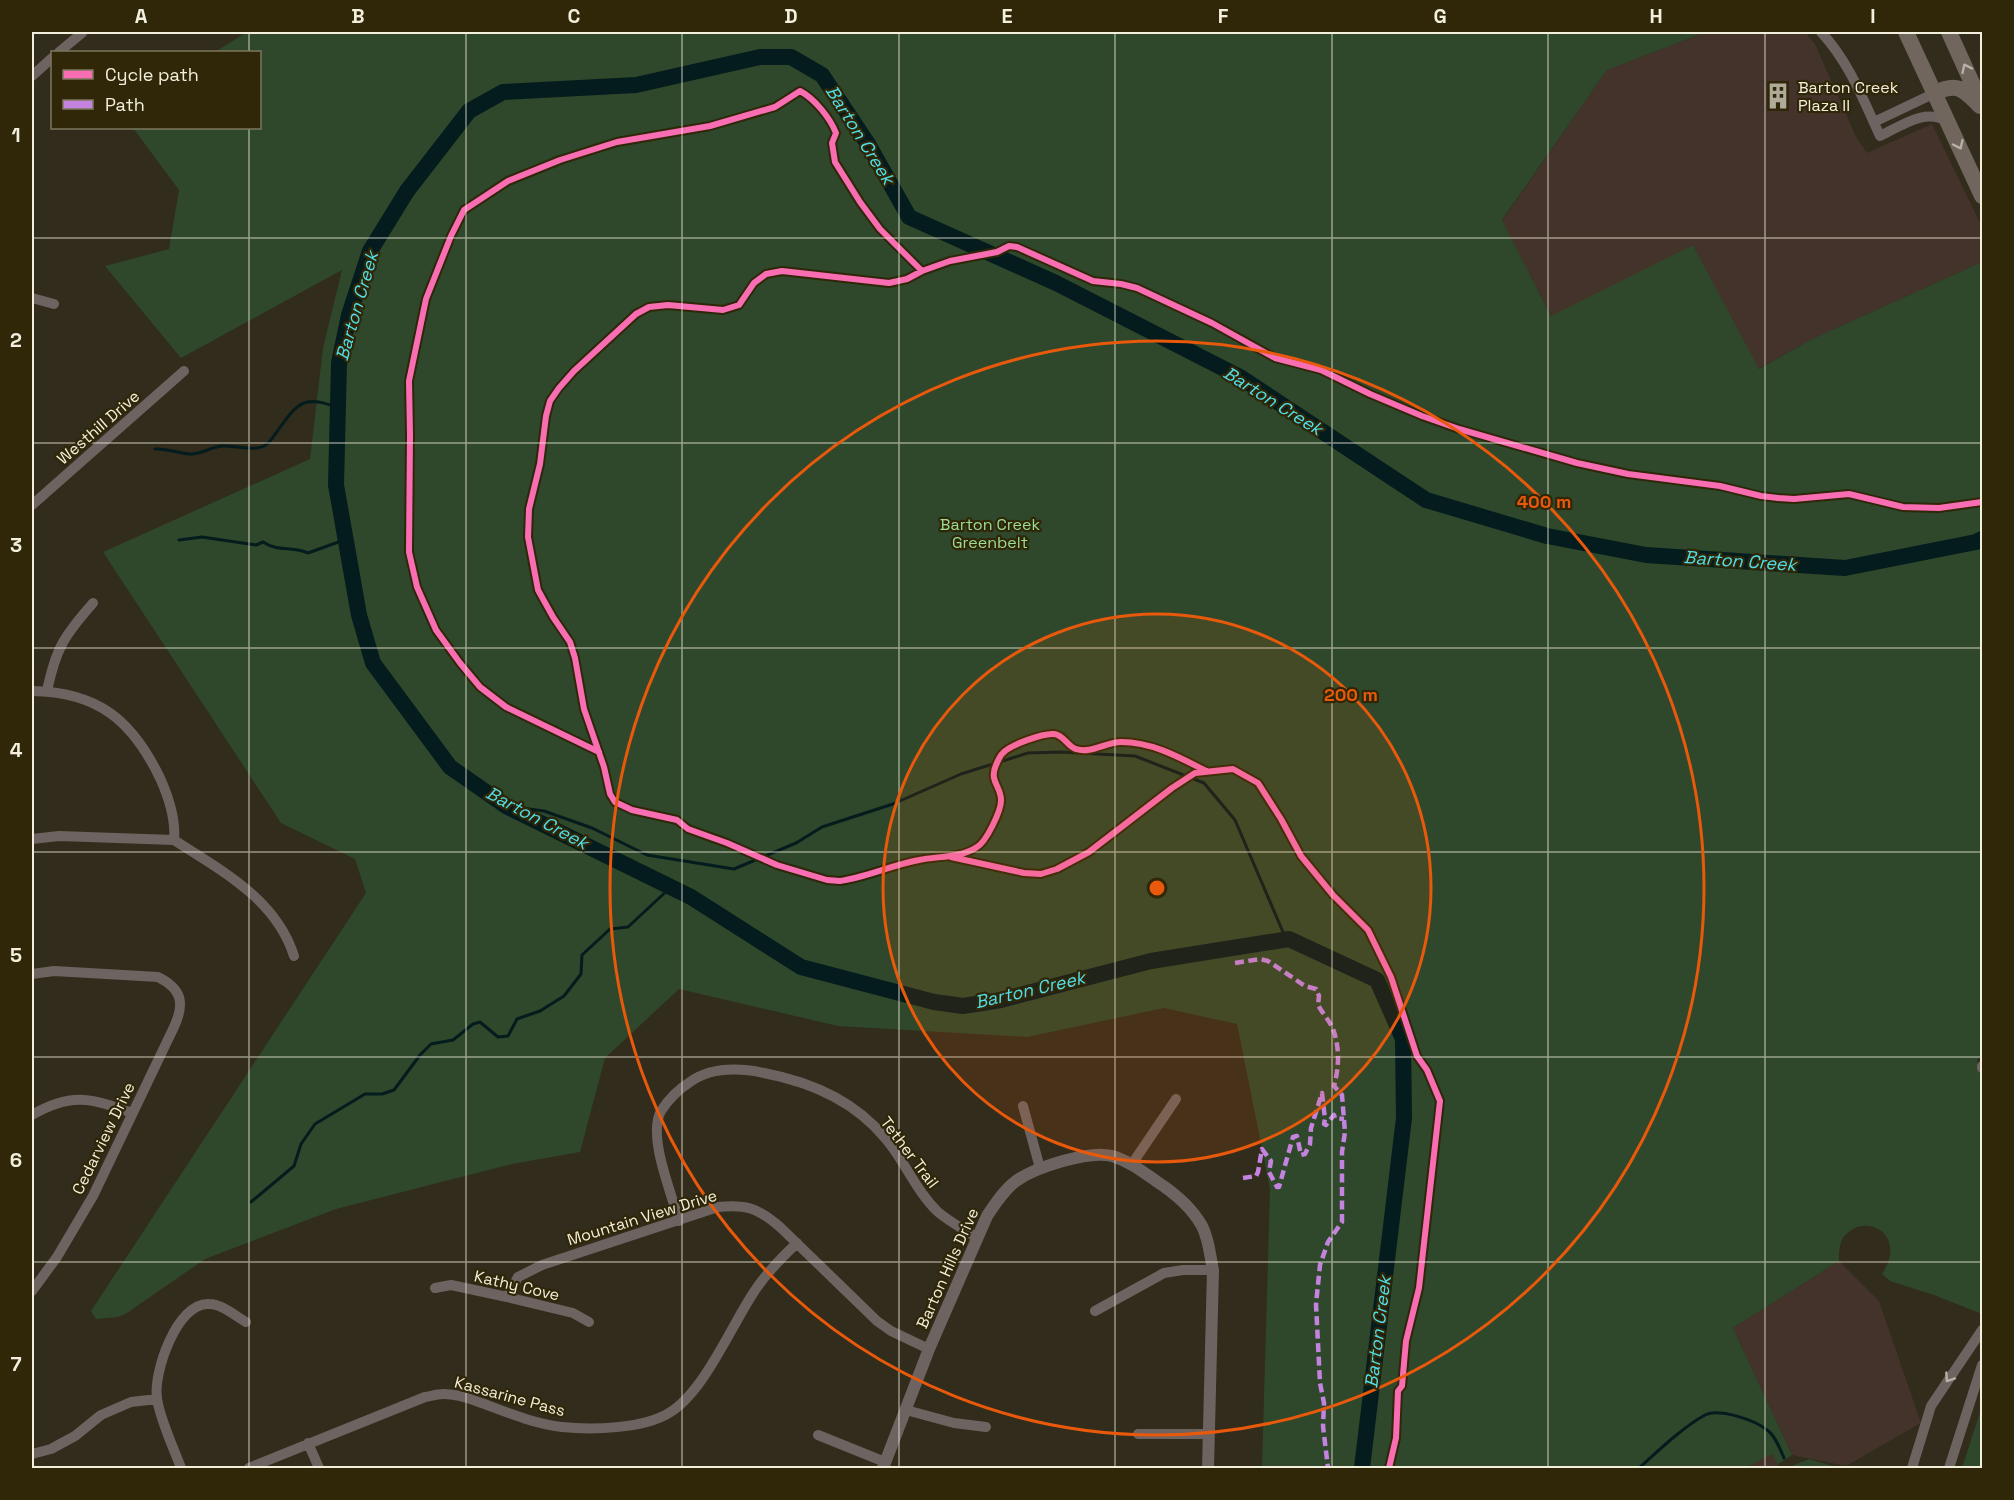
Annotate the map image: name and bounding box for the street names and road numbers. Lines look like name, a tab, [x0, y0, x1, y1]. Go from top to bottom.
street label: Westhill Drive	[53, 386, 144, 469]
street label: Cedarview Drive	[67, 1079, 140, 1198]
street label: Tether Trail	[876, 1112, 943, 1192]
street label: Mountain View Drive	[565, 1185, 720, 1250]
street label: Barton Hills Drive	[911, 1205, 983, 1332]
street label: Kathy Cove	[472, 1265, 562, 1306]
street label: Kassarine Pass	[452, 1372, 567, 1421]

